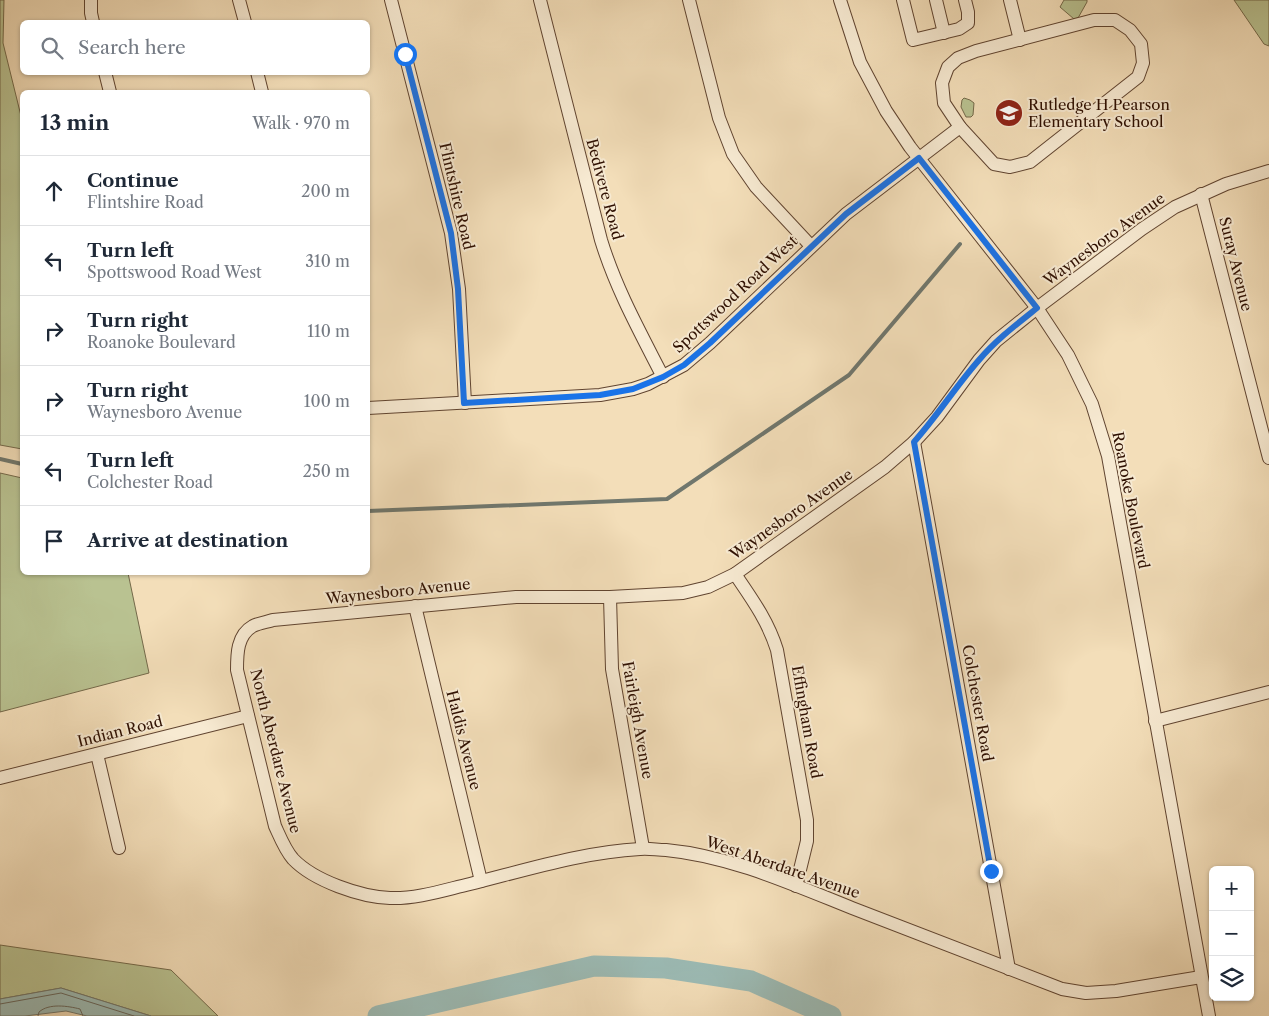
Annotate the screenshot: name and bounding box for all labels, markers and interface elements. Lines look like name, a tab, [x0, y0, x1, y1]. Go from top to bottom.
search box	[20, 20, 370, 75]
icon: search	[38, 34, 66, 62]
text: Search here	[78, 36, 186, 59]
route start	[394, 43, 417, 66]
place label: Rutledge H Pearson Elementary School	[1028, 95, 1170, 131]
school or university icon: Rutledge H Pearson Elementary School	[994, 98, 1024, 128]
text: 13 min	[40, 110, 109, 135]
text: Walk · 970 m	[252, 113, 350, 133]
street label: Bedivere Road	[582, 136, 628, 242]
street label: Flintshire Road	[435, 141, 479, 251]
text: Continue	[87, 169, 179, 192]
icon: ahead	[40, 177, 68, 205]
text: 200 m	[301, 181, 350, 201]
street label: Waynesboro Avenue	[1039, 189, 1168, 290]
text: Flintshire Road	[87, 192, 204, 212]
street label: Suray Avenue	[1215, 215, 1257, 313]
street label: Spottswood Road West	[669, 231, 802, 357]
text: Turn left	[87, 239, 174, 262]
icon: left	[40, 247, 68, 275]
text: 310 m	[305, 251, 350, 271]
text: Spottswood Road West	[87, 262, 262, 282]
text: Turn right	[87, 309, 188, 332]
icon: right	[40, 317, 68, 345]
text: 110 m	[307, 321, 350, 341]
text: Roanoke Boulevard	[87, 332, 236, 352]
text: Turn right	[87, 379, 188, 402]
icon: right	[40, 387, 68, 415]
text: 100 m	[304, 391, 350, 411]
text: Waynesboro Avenue	[87, 402, 242, 422]
street label: Roanoke Boulevard	[1108, 430, 1154, 570]
text: Turn left	[87, 449, 174, 472]
icon: left	[40, 457, 68, 485]
text: 250 m	[303, 461, 350, 481]
street label: Waynesboro Avenue	[725, 464, 856, 564]
text: Colchester Road	[87, 472, 213, 492]
icon: arrive	[40, 527, 68, 555]
text: Arrive at destination	[87, 529, 288, 552]
street label: Waynesboro Avenue	[324, 574, 471, 608]
street label: Colchester Road	[958, 643, 998, 763]
street label: Fairleigh Avenue	[618, 660, 658, 780]
street label: Effingham Road	[788, 664, 826, 780]
street label: North Aberdare Avenue	[246, 667, 306, 835]
street label: Haldis Avenue	[442, 688, 486, 792]
street label: Indian Road	[75, 711, 165, 751]
street label: West Aberdare Avenue	[703, 831, 863, 902]
route end	[980, 860, 1003, 883]
map controls	[1209, 866, 1254, 1001]
button: +	[1209, 866, 1254, 911]
button: −	[1209, 911, 1254, 956]
button: layers	[1209, 956, 1254, 1001]

